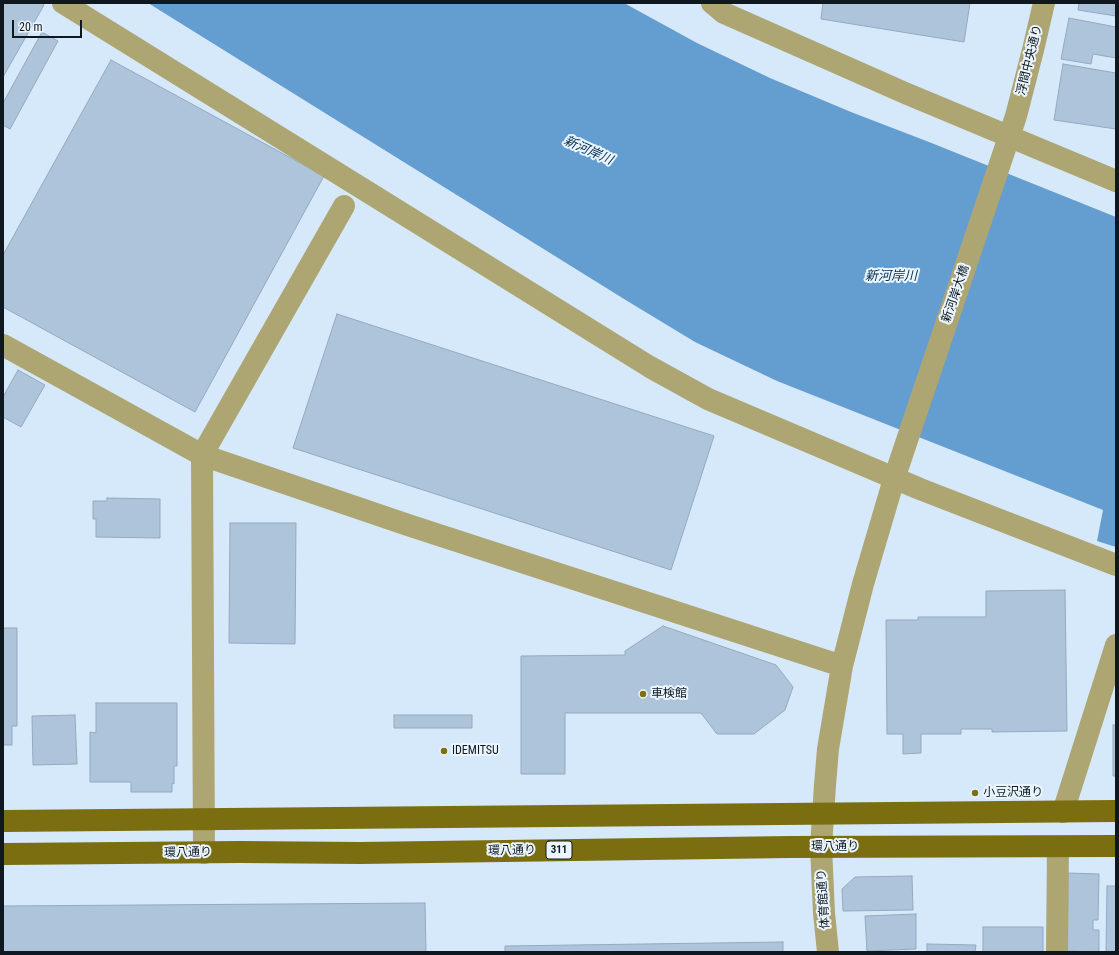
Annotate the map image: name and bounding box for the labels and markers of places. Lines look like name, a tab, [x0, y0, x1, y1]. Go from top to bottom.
place label: 車検館	[651, 687, 687, 701]
marker: 車検館	[638, 689, 648, 699]
place label: IDEMITSU	[452, 744, 499, 758]
marker: IDEMITSU	[439, 746, 449, 756]
place label: 小豆沢通り	[983, 786, 1043, 800]
marker: 小豆沢通り	[970, 788, 980, 798]

